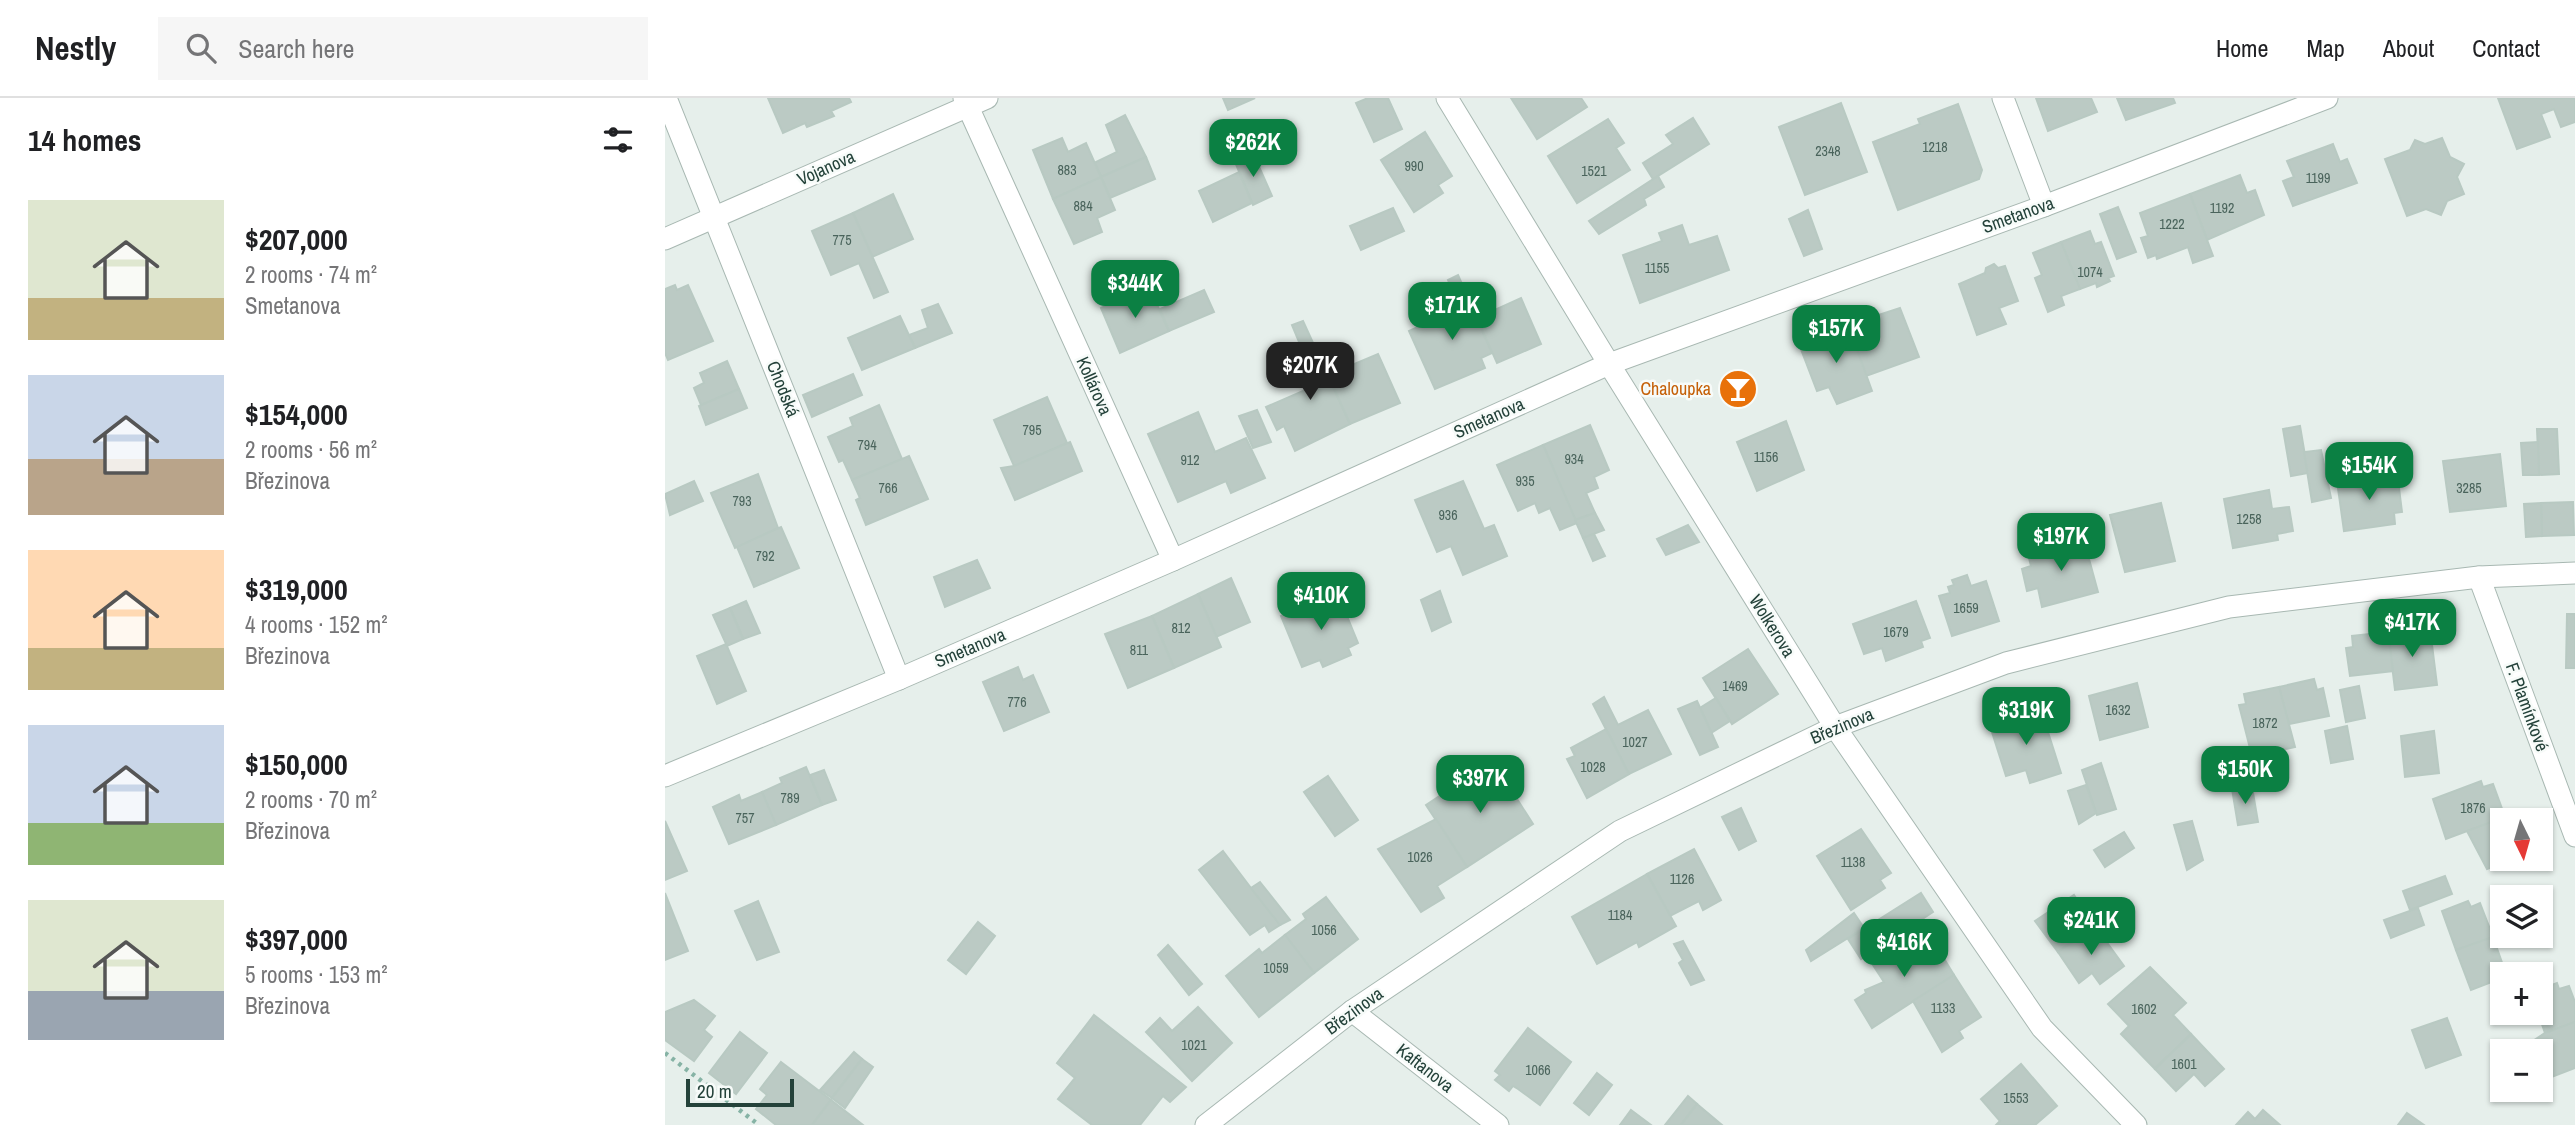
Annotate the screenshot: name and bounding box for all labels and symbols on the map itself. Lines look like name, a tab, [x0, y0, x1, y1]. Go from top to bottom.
pin: $262K	[1204, 120, 1302, 179]
house number: 1218	[1922, 138, 1948, 156]
house number: 2348	[1815, 142, 1841, 160]
street label: Vojanova	[793, 144, 859, 191]
house number: 990	[1404, 157, 1424, 175]
house number: 883	[1057, 161, 1077, 179]
house number: 1521	[1581, 162, 1607, 180]
house number: 1199	[2306, 169, 2330, 187]
street label: Smetanova	[1978, 190, 2057, 239]
house number: 884	[1073, 197, 1093, 215]
house number: 1192	[2210, 199, 2234, 217]
house number: 1222	[2159, 215, 2185, 233]
house number: 775	[832, 231, 852, 249]
house number: 1155	[1645, 259, 1669, 277]
pin: $344K	[1086, 260, 1184, 320]
house number: 1074	[2077, 263, 2103, 281]
pin: $171K	[1403, 282, 1501, 342]
pin: $157K	[1787, 306, 1885, 365]
pin: $207K	[1261, 342, 1359, 402]
street label: Kollárova	[1071, 353, 1118, 419]
street label: Chodská	[761, 357, 806, 420]
bar icon: Chaloupka	[1717, 368, 1759, 410]
place label: Chaloupka	[1640, 376, 1711, 401]
street label: Smetanova	[1450, 391, 1528, 444]
house number: 795	[1022, 421, 1042, 439]
house number: 794	[857, 436, 877, 454]
pin: $154K	[2320, 442, 2418, 502]
house number: 1156	[1754, 448, 1778, 466]
house number: 934	[1564, 450, 1584, 468]
house number: 912	[1180, 451, 1200, 469]
house number: 935	[1515, 472, 1535, 490]
house number: 766	[878, 479, 898, 497]
house number: 3285	[2456, 479, 2482, 497]
house number: 793	[732, 492, 752, 510]
house number: 936	[1438, 506, 1458, 524]
house number: 1258	[2236, 510, 2262, 528]
pin: $197K	[2012, 514, 2110, 573]
house number: 792	[755, 547, 775, 565]
pin: $410K	[1272, 573, 1370, 632]
street label: Wolkerova	[1743, 590, 1801, 662]
house number: 1659	[1953, 599, 1979, 617]
pin: $417K	[2363, 600, 2461, 659]
house number: 812	[1171, 619, 1191, 637]
street label: Smetanova	[931, 621, 1009, 674]
house number: 1679	[1883, 623, 1909, 641]
house number: 811	[1130, 641, 1149, 659]
street label: F. Plamínkové	[2500, 659, 2555, 755]
house number: 1469	[1722, 677, 1748, 695]
pin: $319K	[1977, 688, 2075, 747]
house number: 776	[1007, 693, 1027, 711]
street label: Březinova	[1806, 701, 1877, 750]
house number: 1632	[2105, 701, 2131, 719]
house number: 1872	[2252, 714, 2278, 732]
house number: 1027	[1622, 733, 1648, 751]
pin: $150K	[2196, 746, 2294, 806]
pin: $397K	[1431, 756, 1529, 815]
house number: 1028	[1580, 758, 1606, 776]
house number: 789	[780, 789, 800, 807]
house number: 1876	[2460, 799, 2486, 817]
north arrow	[2490, 808, 2553, 872]
house number: 757	[735, 809, 755, 827]
house number: 1026	[1407, 848, 1433, 866]
house number: 1138	[1841, 853, 1865, 871]
house number: 1126	[1670, 870, 1694, 888]
pin: $241K	[2042, 898, 2140, 957]
house number: 1184	[1608, 906, 1633, 924]
pin: $416K	[1855, 920, 1953, 979]
house number: 1056	[1311, 921, 1337, 939]
house number: 1059	[1263, 959, 1289, 977]
street label: Březinova	[1319, 981, 1388, 1040]
house number: 1133	[1931, 999, 1955, 1017]
house number: 1602	[2131, 1000, 2157, 1018]
house number: 1021	[1181, 1036, 1207, 1054]
street label: Kaftanova	[1391, 1037, 1459, 1098]
house number: 1601	[2171, 1055, 2197, 1073]
house number: 1066	[1525, 1061, 1551, 1079]
scale bar	[686, 1076, 795, 1108]
house number: 1553	[2003, 1089, 2029, 1107]

